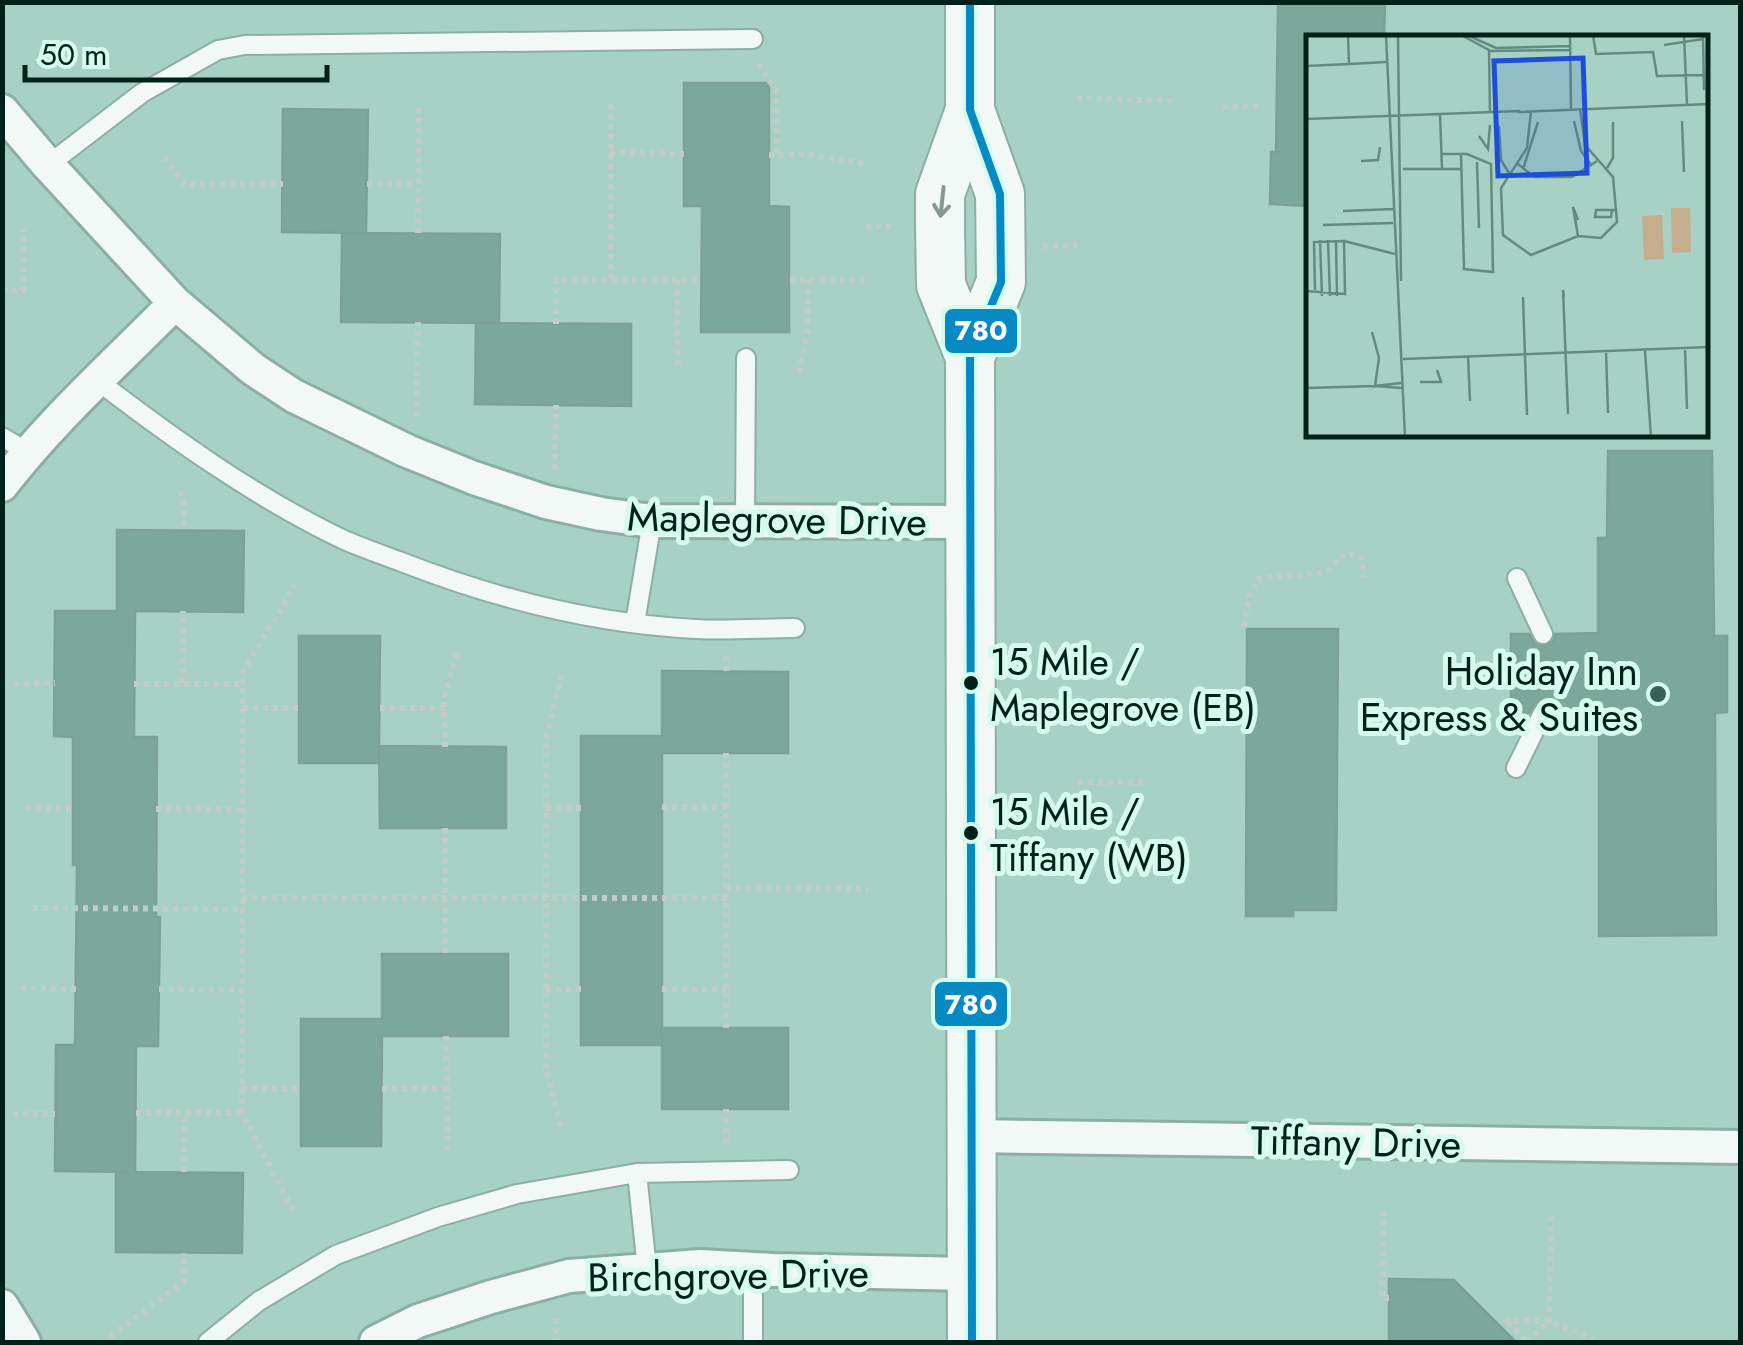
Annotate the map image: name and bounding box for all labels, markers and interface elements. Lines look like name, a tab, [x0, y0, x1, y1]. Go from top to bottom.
scale bar	[25, 20, 328, 82]
text: 50 m	[40, 33, 107, 76]
inset map	[1306, 35, 1708, 438]
one-way arrow	[932, 186, 951, 218]
line badge: 780	[943, 307, 1019, 355]
text: 780	[955, 310, 1007, 351]
street label: Maplegrove Drive	[627, 487, 927, 551]
place label: 15 Mile / Maplegrove (EB)	[990, 634, 1256, 735]
place label: Holiday Inn Express & Suites	[1360, 642, 1638, 746]
marker: 15 Mile / Maplegrove (EB)	[961, 673, 981, 693]
marker: Holiday Inn Express & Suites	[1647, 683, 1669, 705]
place label: 15 Mile / Tiffany (WB)	[990, 784, 1188, 885]
marker: 15 Mile / Tiffany (WB)	[961, 823, 981, 843]
line badge: 780	[933, 980, 1009, 1028]
text: 780	[945, 984, 997, 1025]
street label: Tiffany Drive	[1250, 1111, 1462, 1173]
street label: Birchgrove Drive	[587, 1244, 869, 1306]

